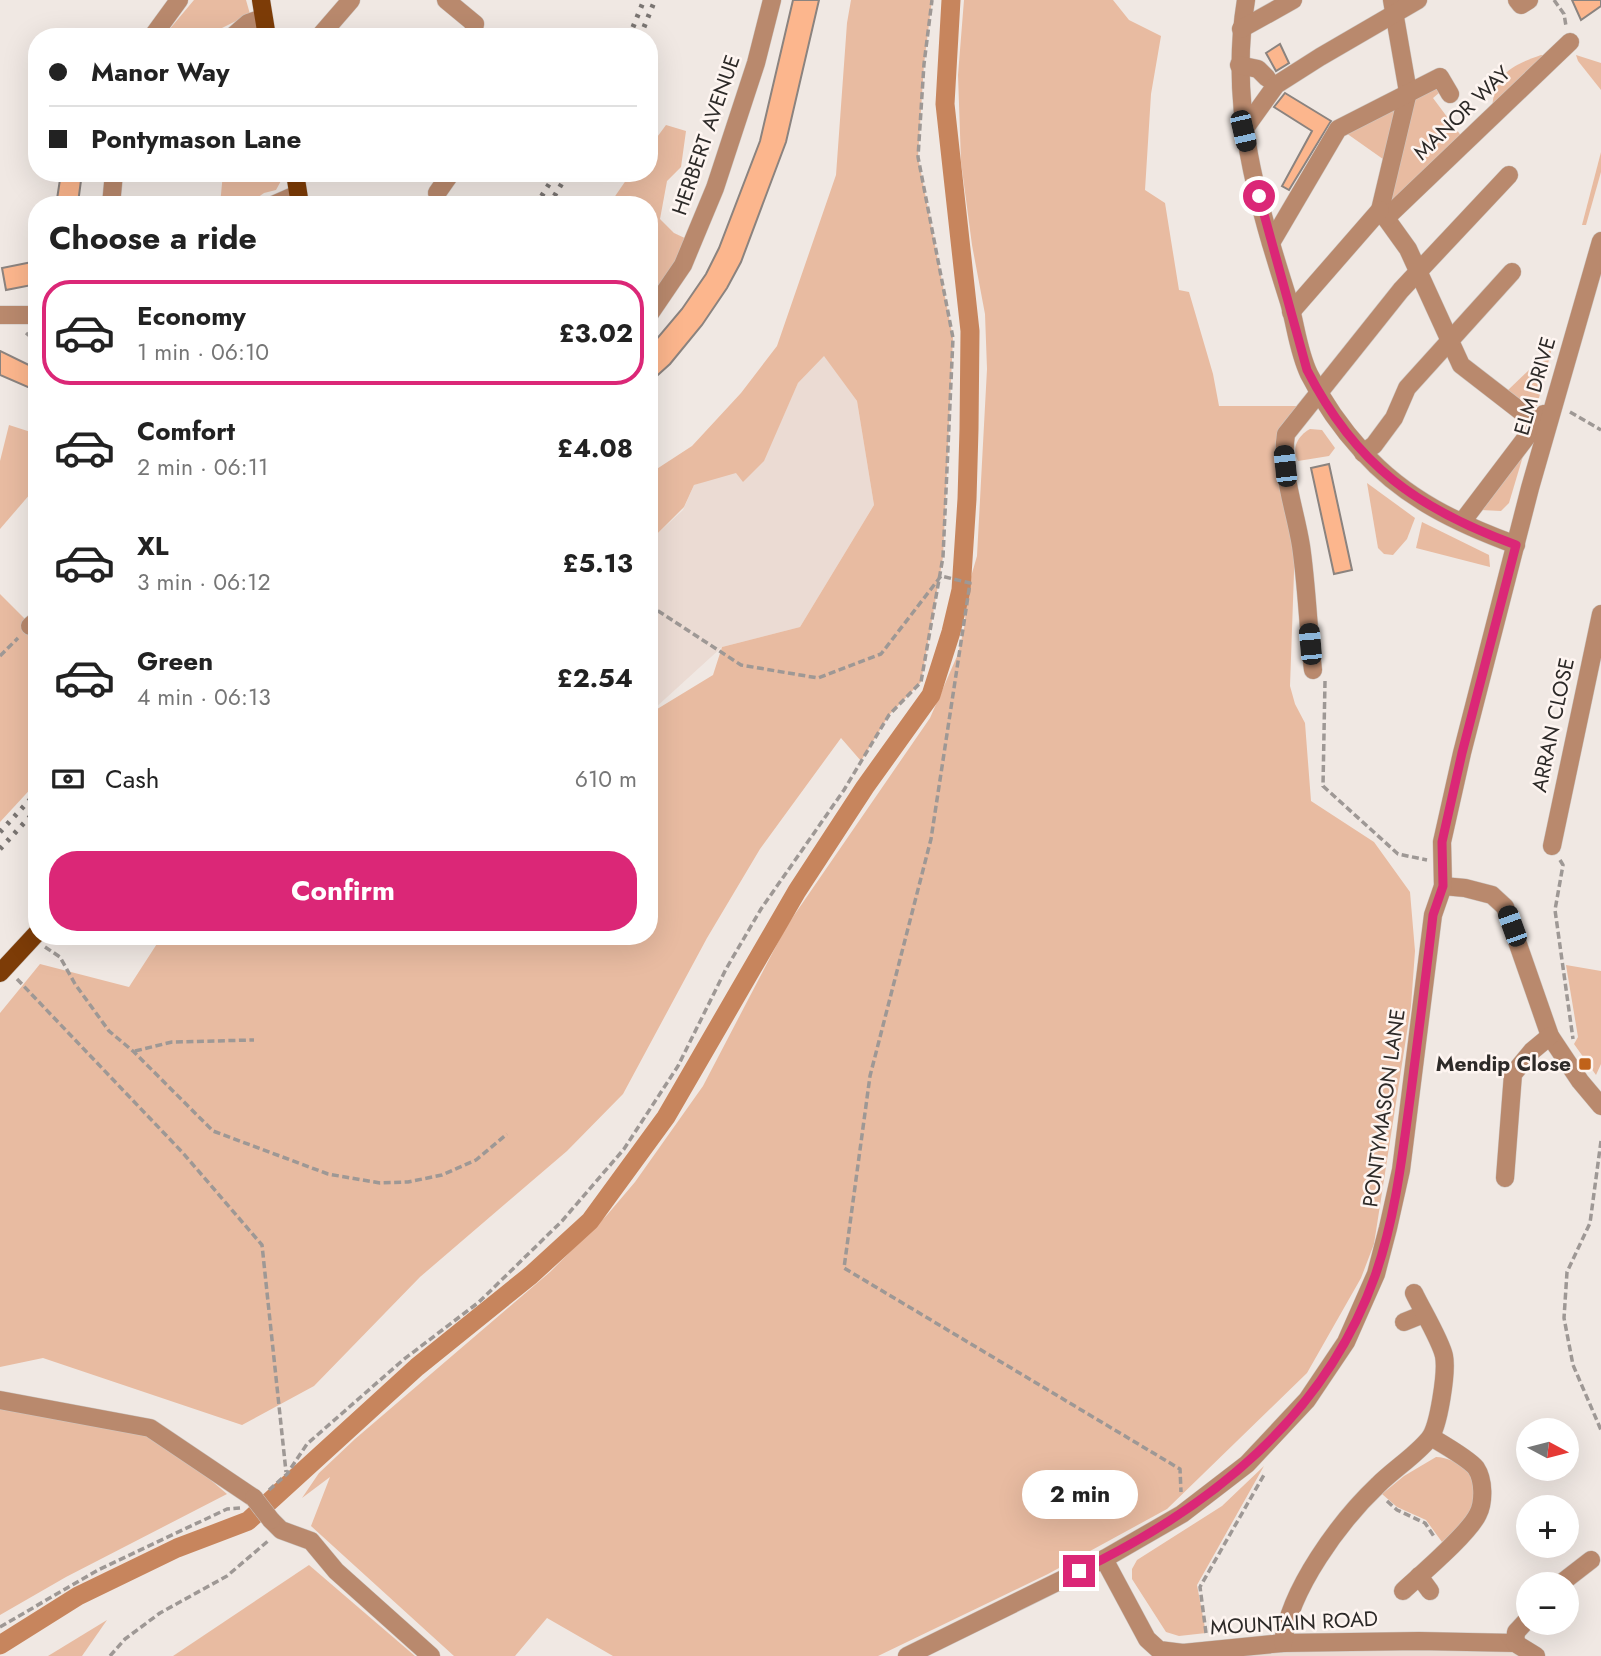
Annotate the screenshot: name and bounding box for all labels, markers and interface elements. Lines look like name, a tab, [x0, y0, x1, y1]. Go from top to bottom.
street label: HERBERT AVENUE	[665, 51, 747, 219]
text: Manor Way	[91, 53, 229, 91]
street label: MANOR WAY	[1407, 59, 1517, 167]
car	[1229, 108, 1258, 154]
text: Pontymason Lane	[91, 120, 301, 158]
route start	[1243, 180, 1275, 212]
text: Choose a ride	[49, 215, 257, 261]
text: Economy	[137, 297, 246, 335]
icon: car	[53, 301, 116, 364]
text: £3.02	[559, 314, 633, 352]
street label: ELM DRIVE	[1507, 333, 1563, 439]
text: 1 min · 06:10	[137, 335, 269, 369]
text: Comfort	[137, 412, 235, 450]
icon: car	[53, 416, 116, 479]
text: £4.08	[557, 429, 633, 467]
car	[1273, 444, 1298, 488]
text: 2 min · 06:11	[137, 450, 268, 484]
text: XL	[137, 527, 169, 565]
icon: car	[53, 531, 116, 594]
text: £5.13	[563, 544, 633, 582]
text: 3 min · 06:12	[137, 565, 271, 599]
car	[1298, 622, 1323, 666]
text: Green	[137, 642, 213, 680]
icon: car	[53, 646, 116, 709]
street label: ARRAN CLOSE	[1524, 655, 1582, 795]
text: £2.54	[557, 659, 633, 697]
text: 4 min · 06:13	[137, 680, 271, 714]
icon: cash	[49, 760, 87, 798]
text: Cash	[105, 760, 159, 798]
text: 610 m	[575, 762, 637, 796]
button: Confirm	[49, 851, 637, 931]
car	[1495, 903, 1530, 949]
street label: PONTYMASON LANE	[1355, 1007, 1413, 1209]
place label: Mendip Close	[1436, 1049, 1571, 1079]
marker: Mendip Close	[1577, 1056, 1593, 1072]
north arrow	[1516, 1418, 1578, 1480]
map controls	[1516, 1418, 1579, 1635]
callout: 2 min	[1021, 1470, 1137, 1518]
text: 2 min	[1050, 1477, 1110, 1511]
button: +	[1516, 1495, 1579, 1558]
route end	[1063, 1555, 1095, 1587]
button: −	[1516, 1572, 1579, 1635]
street label: MOUNTAIN ROAD	[1209, 1604, 1379, 1642]

